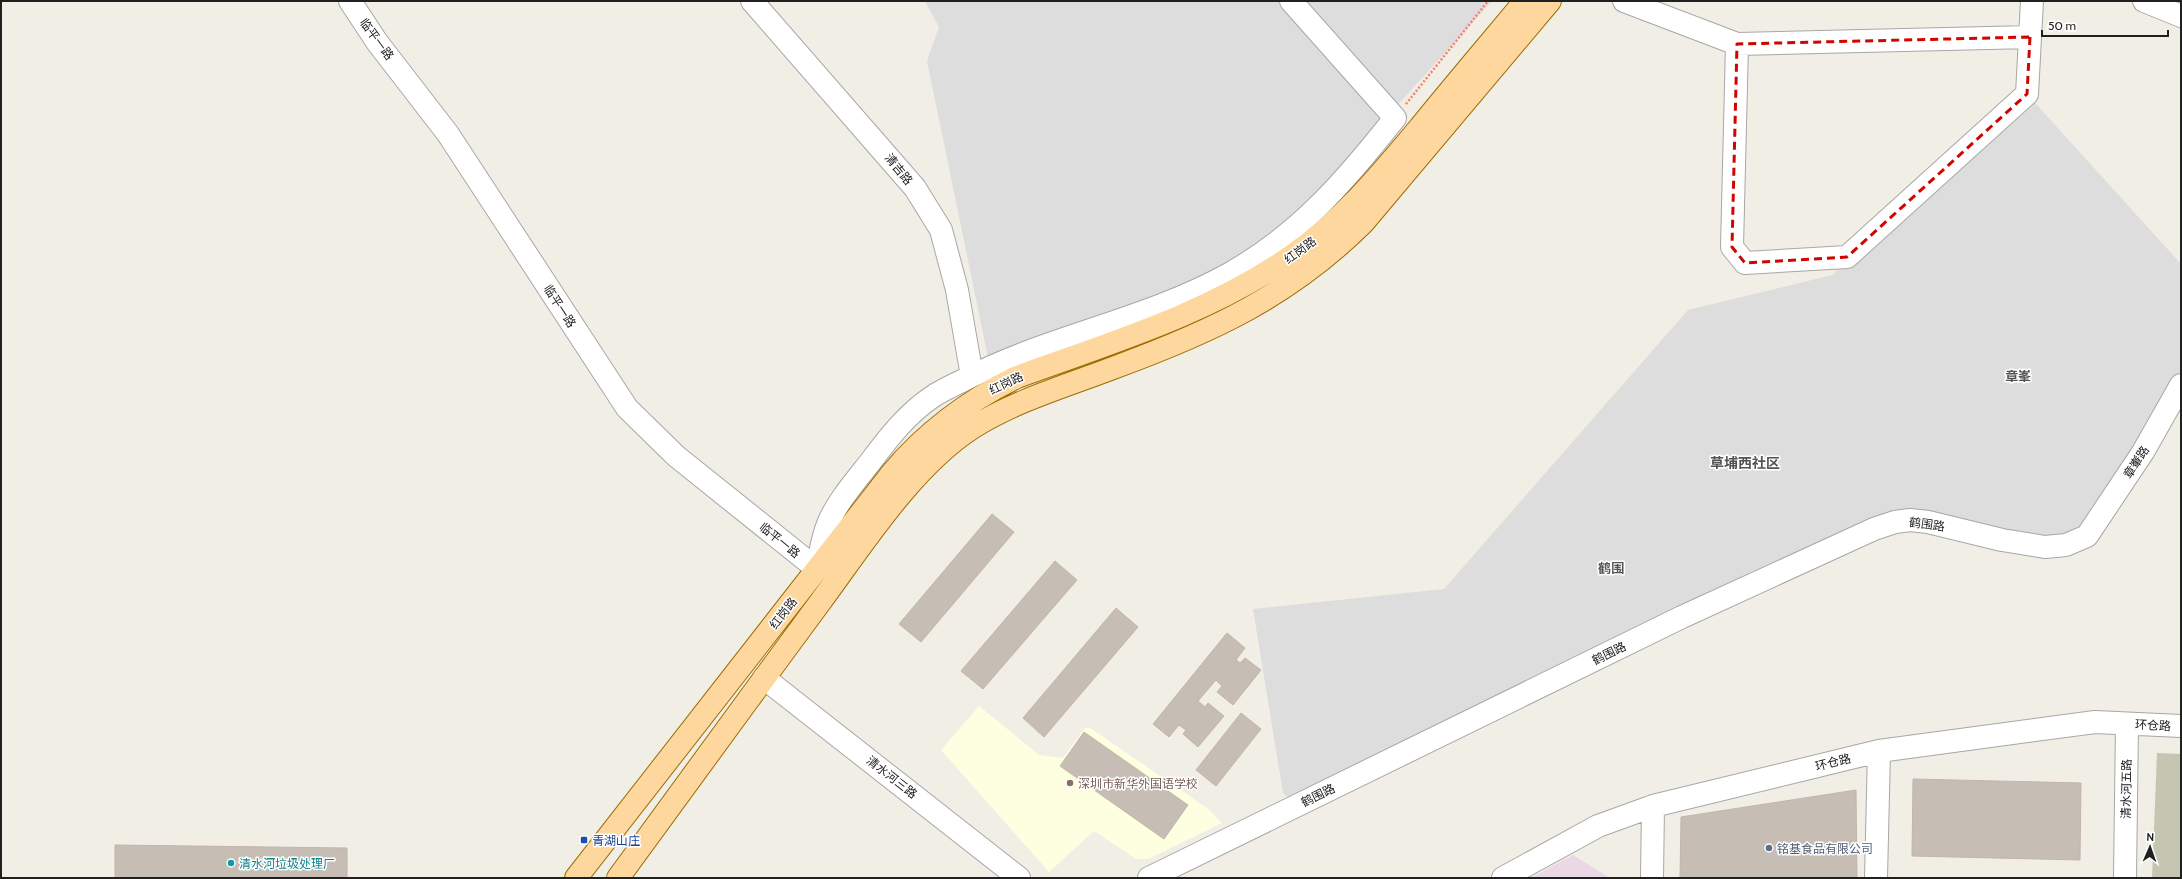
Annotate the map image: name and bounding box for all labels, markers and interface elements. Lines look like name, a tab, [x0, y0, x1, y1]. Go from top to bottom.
scale bar	[2042, 12, 2168, 38]
street label: 临平一路	[357, 15, 397, 63]
text: 50 m	[2048, 18, 2076, 33]
street label: 清吉路	[882, 150, 916, 188]
street label: 红岗路	[1281, 233, 1319, 267]
street label: 临平一路	[541, 282, 579, 330]
district label: 章峯	[2005, 368, 2031, 384]
street label: 红岗路	[987, 369, 1025, 397]
street label: 章輋路	[2120, 443, 2152, 481]
district label: 草埔西社区	[1710, 454, 1780, 472]
street label: 鹤围路	[1908, 514, 1946, 534]
street label: 临平一路	[757, 519, 803, 561]
district label: 鹤围	[1598, 560, 1624, 576]
street label: 红岗路	[766, 594, 800, 632]
street label: 鹤围路	[1590, 638, 1628, 668]
street label: 环仓路	[2135, 717, 2171, 733]
street label: 环仓路	[1814, 750, 1852, 774]
street label: 清水河三路	[864, 753, 920, 801]
street label: 清水河五路	[2118, 759, 2134, 819]
place label: 深圳市新华外国语学校	[1078, 776, 1198, 791]
marker: 深圳市新华外国语学校	[1065, 778, 1075, 788]
street label: 鹤围路	[1299, 780, 1337, 810]
north arrow	[2130, 827, 2170, 867]
text: N	[2146, 830, 2154, 844]
place label: 青湖山庄	[592, 833, 640, 848]
marker: 青湖山庄	[579, 835, 589, 845]
place label: 铭基食品有限公司	[1777, 841, 1873, 856]
marker: 铭基食品有限公司	[1764, 843, 1774, 853]
place label: 清水河垃圾处理厂	[239, 856, 335, 871]
marker: 清水河垃圾处理厂	[226, 858, 236, 868]

